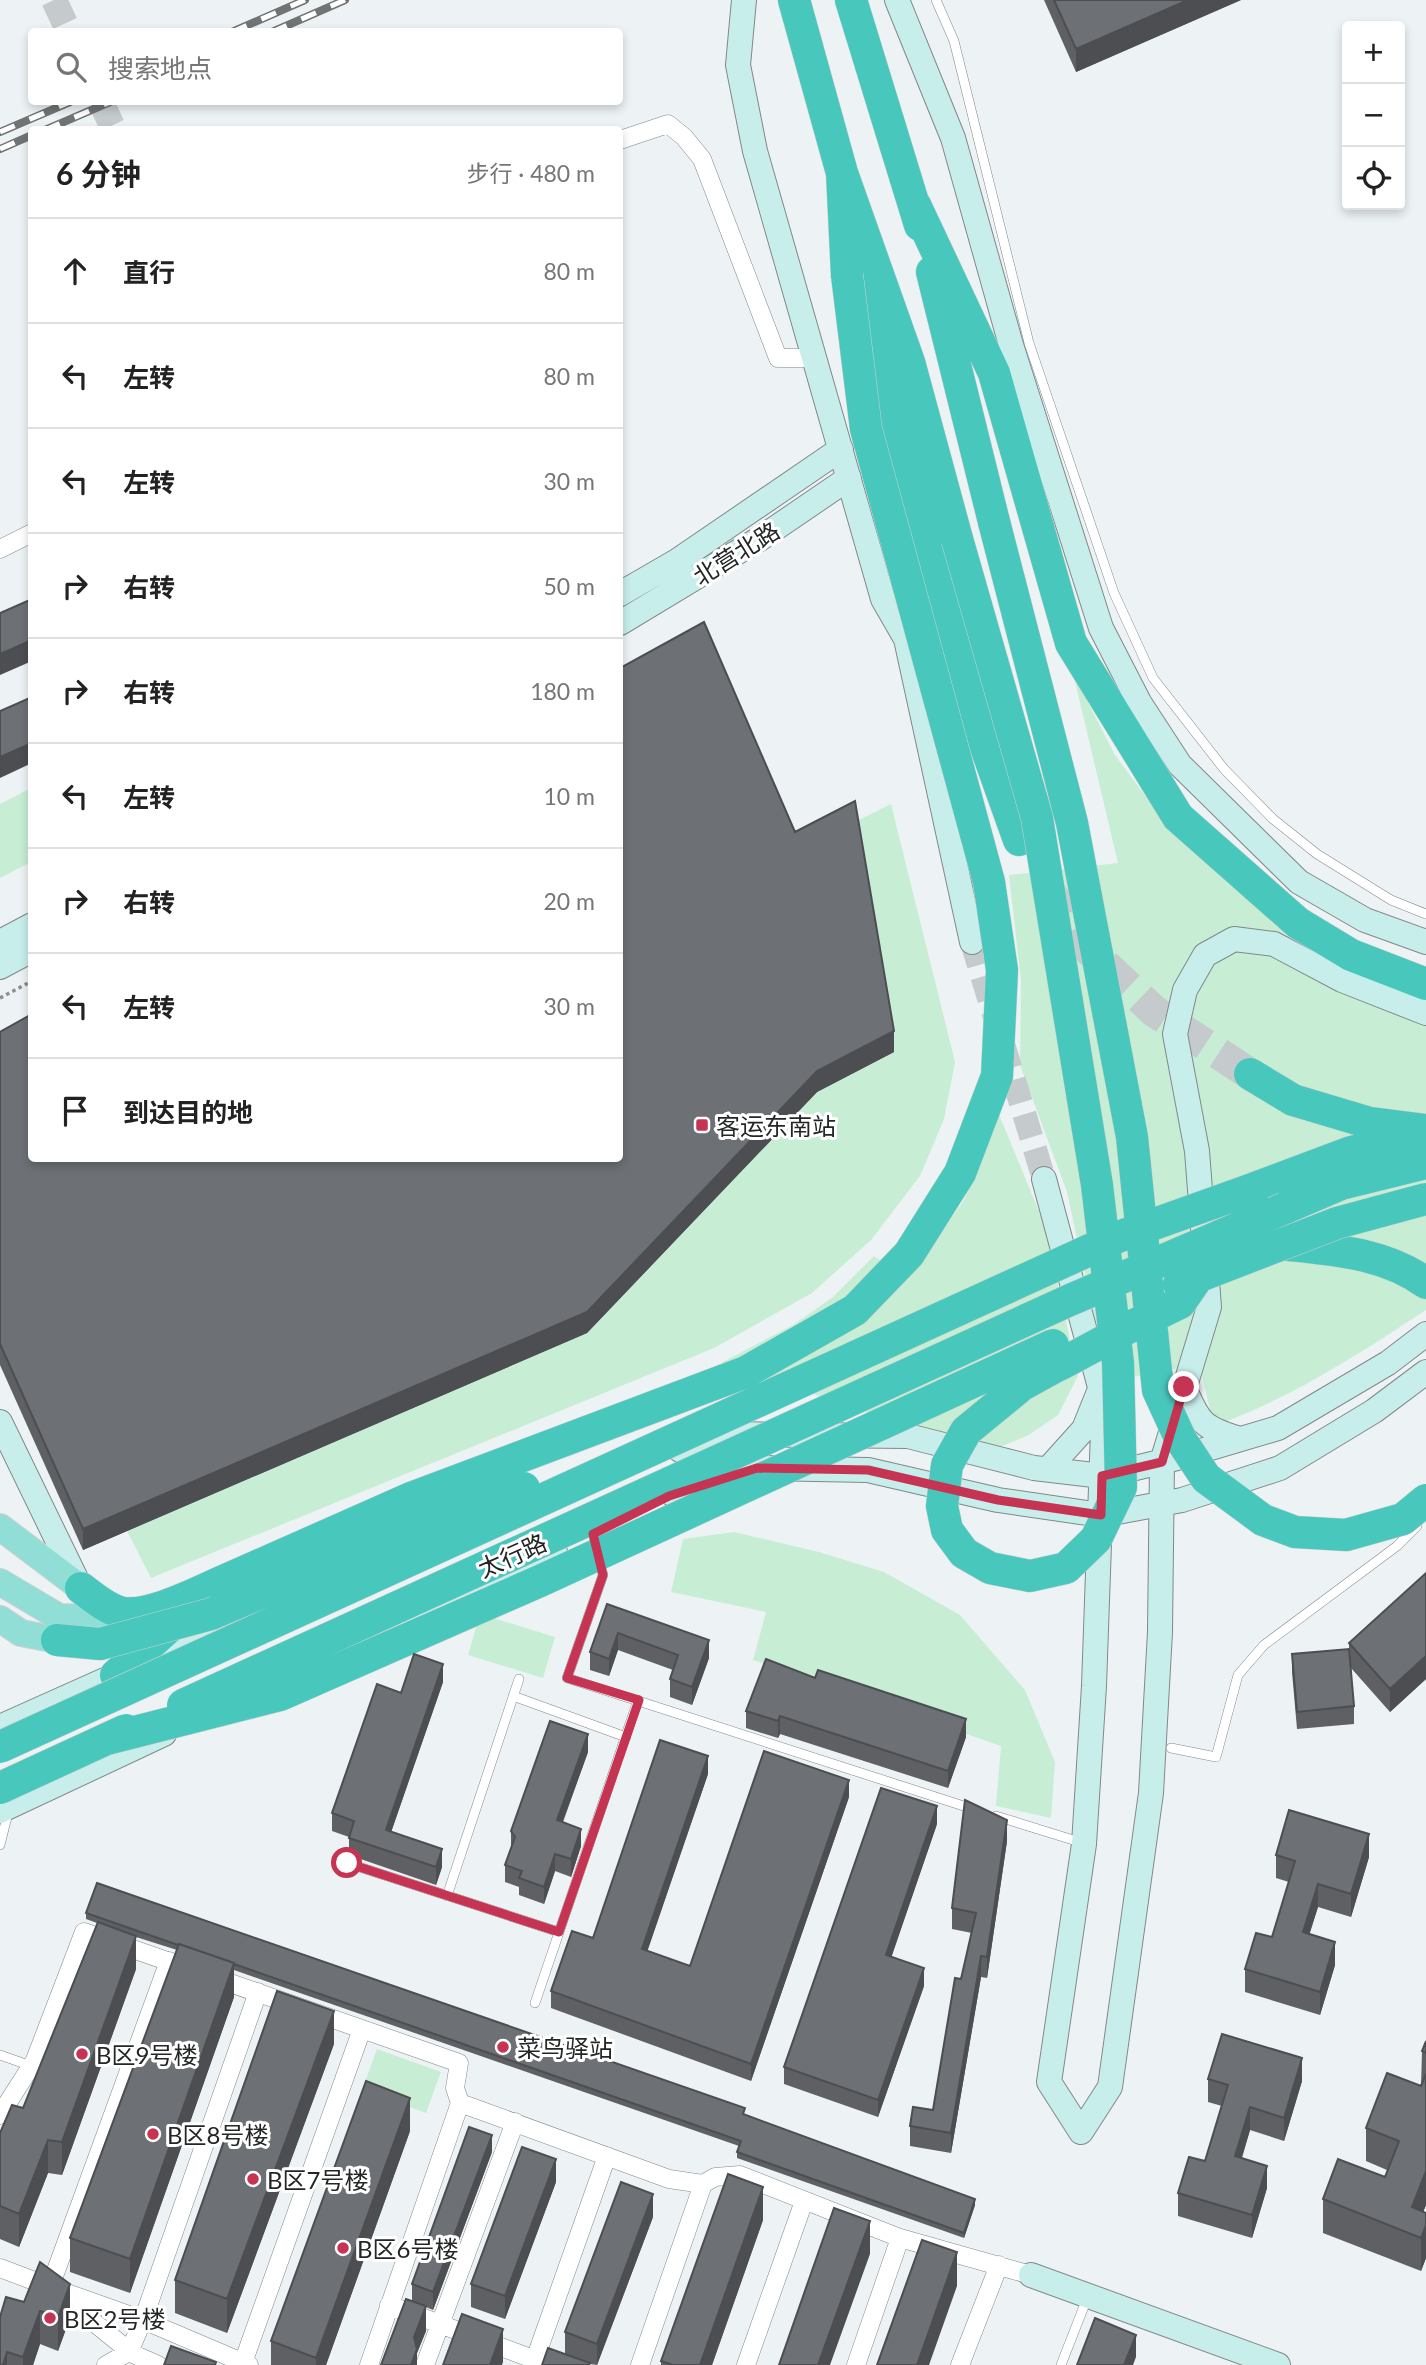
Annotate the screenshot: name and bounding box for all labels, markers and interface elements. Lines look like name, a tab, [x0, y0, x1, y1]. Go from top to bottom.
map controls	[1342, 21, 1405, 210]
button: +	[1342, 21, 1405, 84]
search box	[28, 28, 623, 105]
icon: search	[52, 48, 90, 86]
text: 搜索地点	[108, 52, 212, 84]
button: −	[1342, 84, 1405, 147]
button: locate	[1342, 147, 1405, 210]
text: 6 分钟	[56, 155, 141, 191]
text: 步行 · 480 m	[466, 159, 595, 187]
icon: ahead	[56, 252, 94, 290]
text: 直行	[123, 256, 175, 288]
text: 80 m	[544, 257, 595, 285]
icon: left	[56, 357, 94, 395]
text: 左转	[123, 361, 175, 393]
text: 80 m	[544, 362, 595, 390]
icon: left	[56, 462, 94, 500]
text: 左转	[123, 466, 175, 498]
text: 30 m	[544, 467, 595, 495]
street label: 北营北路	[688, 515, 784, 591]
icon: right	[56, 567, 94, 605]
text: 右转	[123, 571, 175, 603]
text: 50 m	[544, 572, 595, 600]
icon: right	[56, 672, 94, 710]
text: 右转	[123, 676, 175, 708]
text: 180 m	[530, 677, 595, 705]
icon: left	[56, 777, 94, 815]
text: 左转	[123, 781, 175, 813]
text: 10 m	[544, 782, 595, 810]
icon: right	[56, 882, 94, 920]
text: 右转	[123, 886, 175, 918]
text: 20 m	[544, 887, 595, 915]
icon: left	[56, 987, 94, 1025]
text: 左转	[123, 991, 175, 1023]
text: 30 m	[544, 992, 595, 1020]
icon: arrive	[56, 1092, 94, 1130]
text: 到达目的地	[123, 1096, 253, 1128]
place label: 客运东南站	[716, 1111, 836, 1140]
marker: 客运东南站	[694, 1117, 710, 1133]
route end	[1168, 1371, 1199, 1402]
street label: 太行路	[473, 1527, 551, 1583]
route start	[331, 1847, 362, 1878]
place label: 菜鸟驿站	[517, 2033, 613, 2062]
marker: 菜鸟驿站	[495, 2039, 511, 2055]
place label: B区9号楼	[96, 2040, 197, 2069]
marker: B区9号楼	[74, 2046, 90, 2062]
place label: B区8号楼	[167, 2120, 268, 2149]
marker: B区8号楼	[145, 2126, 161, 2142]
place label: B区7号楼	[267, 2165, 368, 2194]
marker: B区7号楼	[245, 2171, 261, 2187]
place label: B区6号楼	[357, 2234, 458, 2263]
marker: B区6号楼	[335, 2240, 351, 2256]
place label: B区2号楼	[64, 2304, 165, 2333]
marker: B区2号楼	[42, 2310, 58, 2326]

